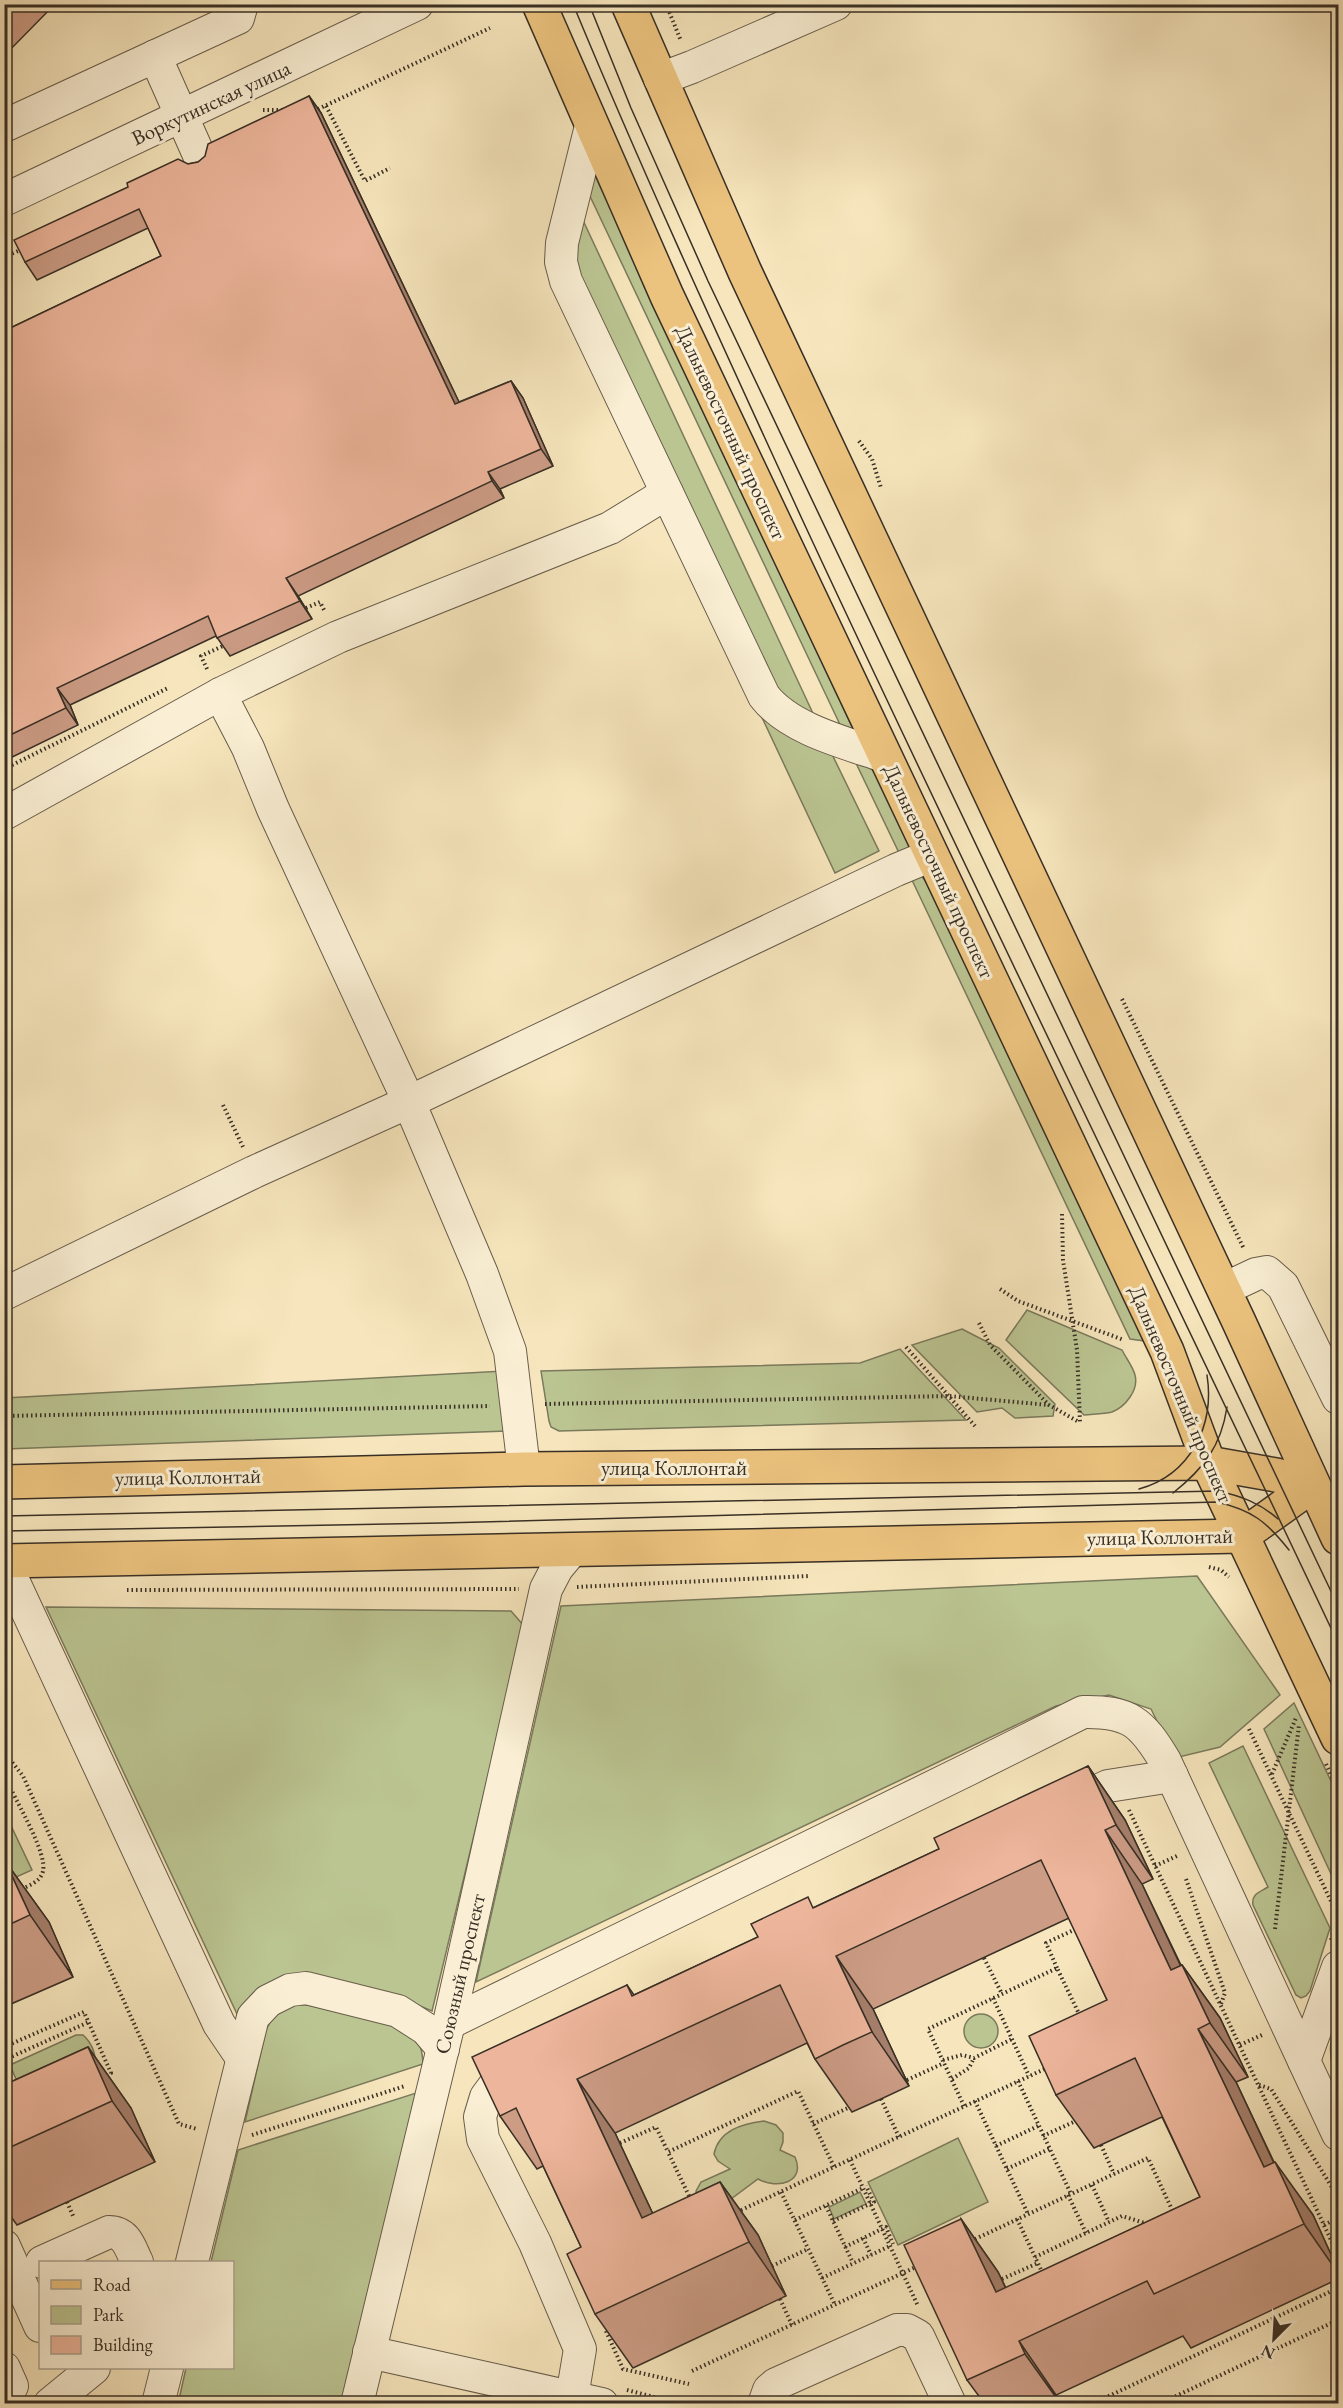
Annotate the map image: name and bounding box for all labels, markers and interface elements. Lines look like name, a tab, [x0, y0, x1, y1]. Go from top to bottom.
street label: Воркутинская улица	[127, 54, 295, 151]
street label: Дальневосточный проспект	[670, 320, 793, 544]
street label: Дальневосточный проспект	[878, 759, 1001, 983]
street label: Дальневосточный проспект	[1123, 1281, 1240, 1507]
street label: улица Коллонтай	[601, 1454, 747, 1481]
street label: улица Коллонтай	[115, 1462, 261, 1491]
street label: улица Коллонтай	[1087, 1522, 1233, 1551]
street label: Союзный проспект	[428, 1891, 491, 2057]
legend	[39, 2261, 234, 2369]
text: Road	[93, 2273, 132, 2296]
text: Park	[93, 2303, 124, 2326]
north arrow	[1244, 2309, 1304, 2369]
text: Building	[93, 2333, 153, 2356]
text: N	[1258, 2340, 1278, 2364]

